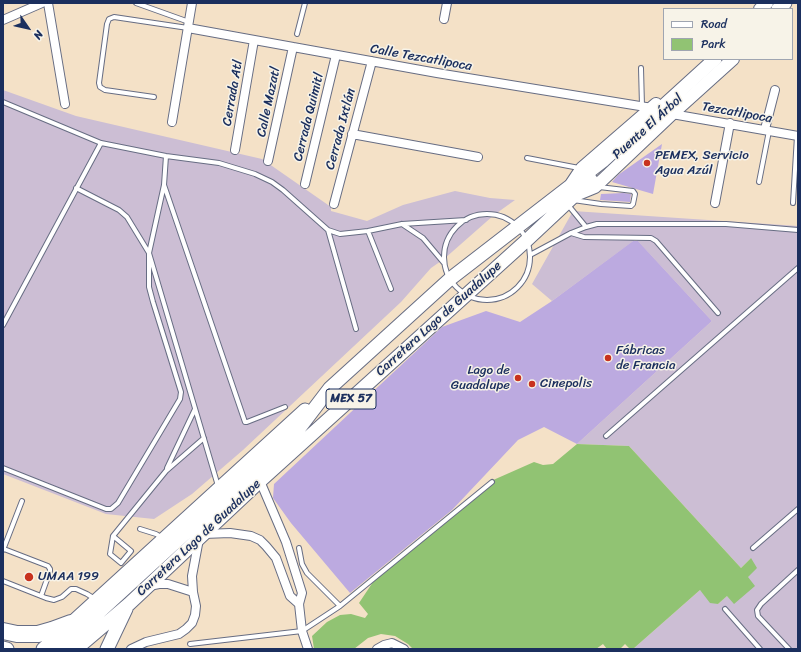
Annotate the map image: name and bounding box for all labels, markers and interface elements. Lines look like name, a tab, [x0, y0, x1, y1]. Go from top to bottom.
north arrow	[8, 8, 48, 48]
legend	[663, 8, 793, 60]
text: Road	[701, 13, 727, 35]
text: N	[28, 27, 48, 43]
text: Park	[701, 33, 726, 55]
street label: Calle Tezcatlipoca	[369, 41, 473, 75]
street label: Cerrada Atl	[220, 59, 246, 127]
street label: Calle Mazatl	[254, 65, 284, 139]
street label: Cerrada Quimitl	[290, 71, 328, 163]
street label: Cerrada Ixtlán	[323, 87, 359, 171]
street label: Puente El Árbol	[610, 91, 686, 163]
street label: Tezcatlipoca	[701, 99, 773, 127]
place label: PEMEX, Servicio Agua Azúl	[655, 148, 749, 179]
marker: PEMEX, Servicio Agua Azúl	[642, 158, 652, 168]
street label: Carretera Lago de Guadalupe	[373, 258, 505, 380]
place label: Fábricas de Francia	[616, 343, 675, 374]
marker: Fábricas de Francia	[603, 353, 613, 363]
place label: Lago de Guadalupe	[451, 363, 510, 394]
marker: Lago de Guadalupe	[513, 373, 523, 383]
place label: Cinepolis	[540, 376, 592, 392]
marker: Cinepolis	[527, 379, 537, 389]
road number: MEX 57	[326, 389, 376, 409]
street label: Carretera Lago de Guadalupe	[134, 476, 264, 600]
place label: UMAA 199	[38, 569, 99, 585]
marker: UMAA 199	[23, 571, 35, 583]

